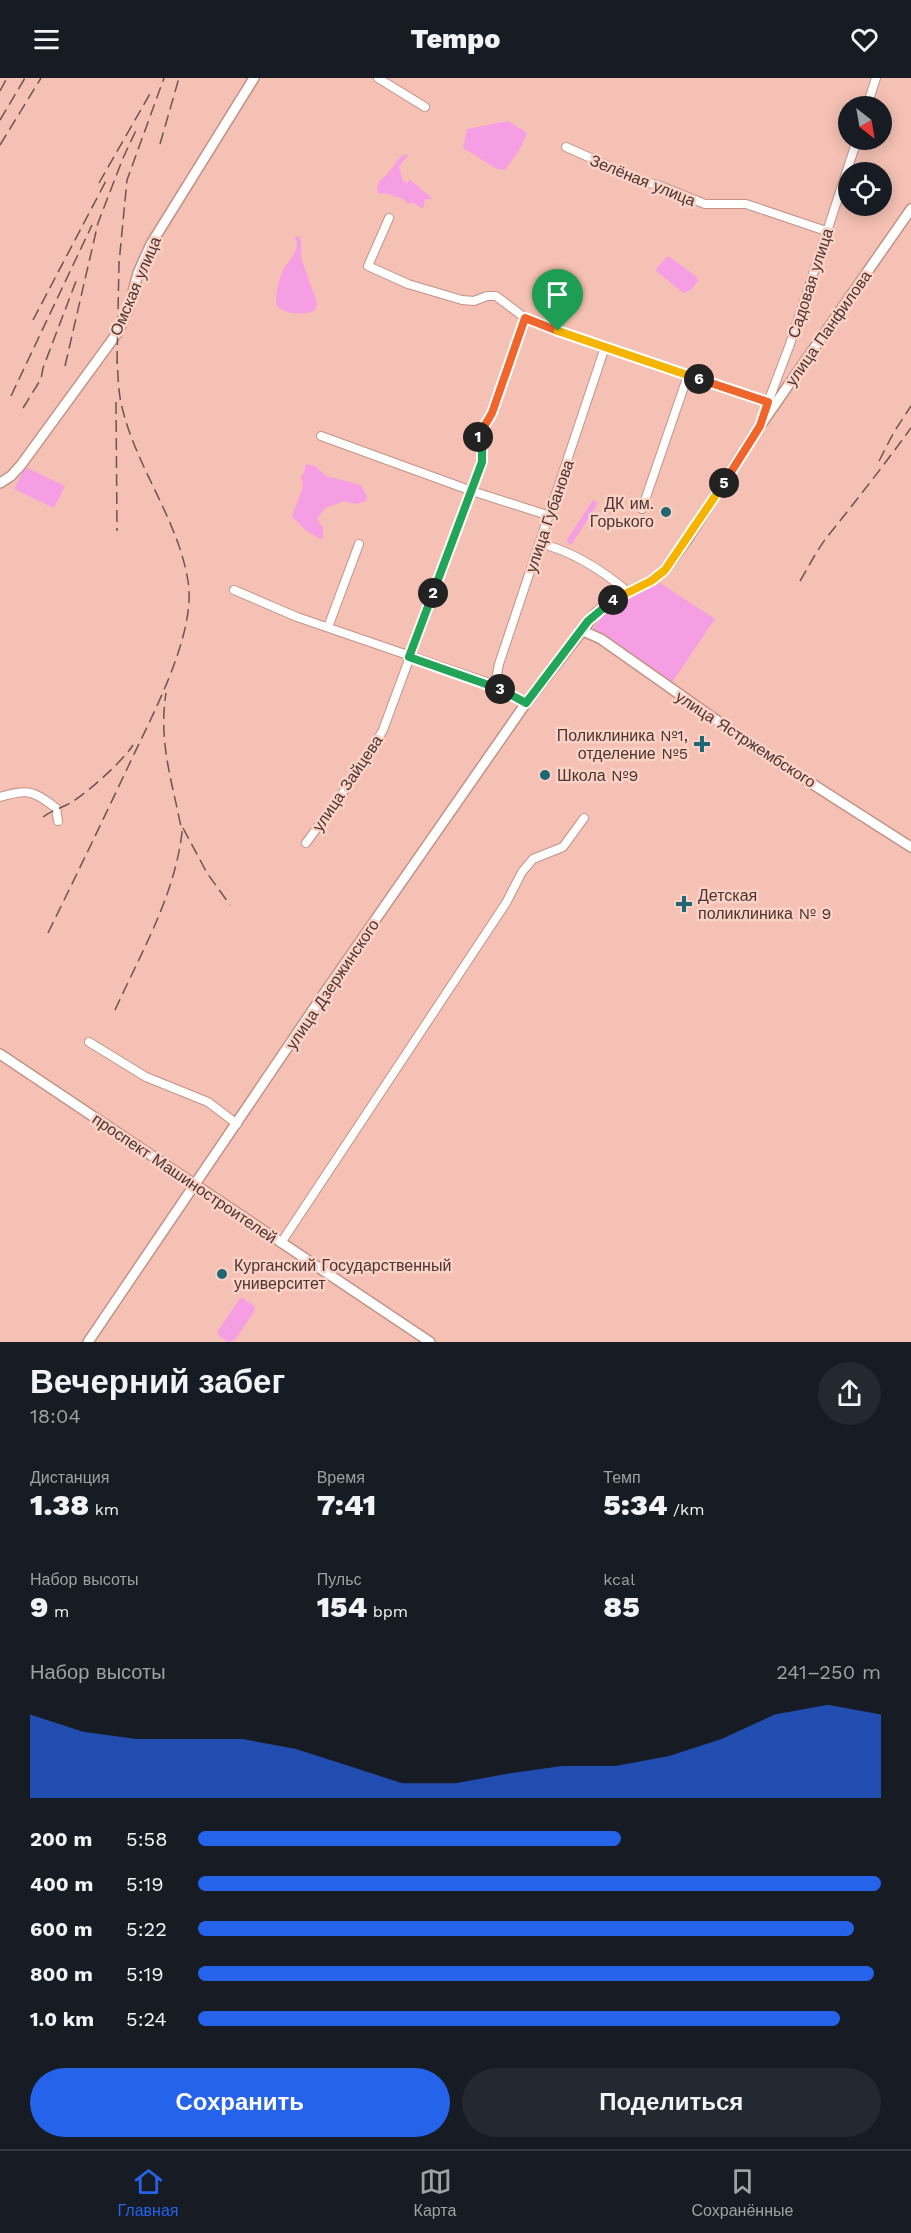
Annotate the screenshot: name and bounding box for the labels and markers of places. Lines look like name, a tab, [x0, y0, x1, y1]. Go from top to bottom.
pin	[532, 269, 583, 331]
pin: 6	[684, 364, 714, 394]
pin: 1	[463, 422, 493, 452]
pin: 5	[709, 468, 739, 498]
place label: ДК им. Горького	[590, 494, 654, 531]
marker: ДК им. Горького	[659, 505, 673, 519]
pin: 2	[418, 578, 448, 608]
pin: 4	[598, 585, 628, 615]
pin: 3	[485, 674, 515, 704]
place label: Поликлиника №1, отделение №5	[557, 726, 688, 763]
marker: Поликлиника №1, отделение №5	[693, 735, 711, 753]
place label: Школа №9	[557, 766, 638, 785]
marker: Школа №9	[538, 768, 552, 782]
place label: Детская поликлиника № 9	[698, 886, 831, 923]
marker: Детская поликлиника № 9	[675, 895, 693, 913]
place label: Курганский Государственный университет	[234, 1256, 451, 1293]
marker: Курганский Государственный университет	[215, 1267, 229, 1281]

